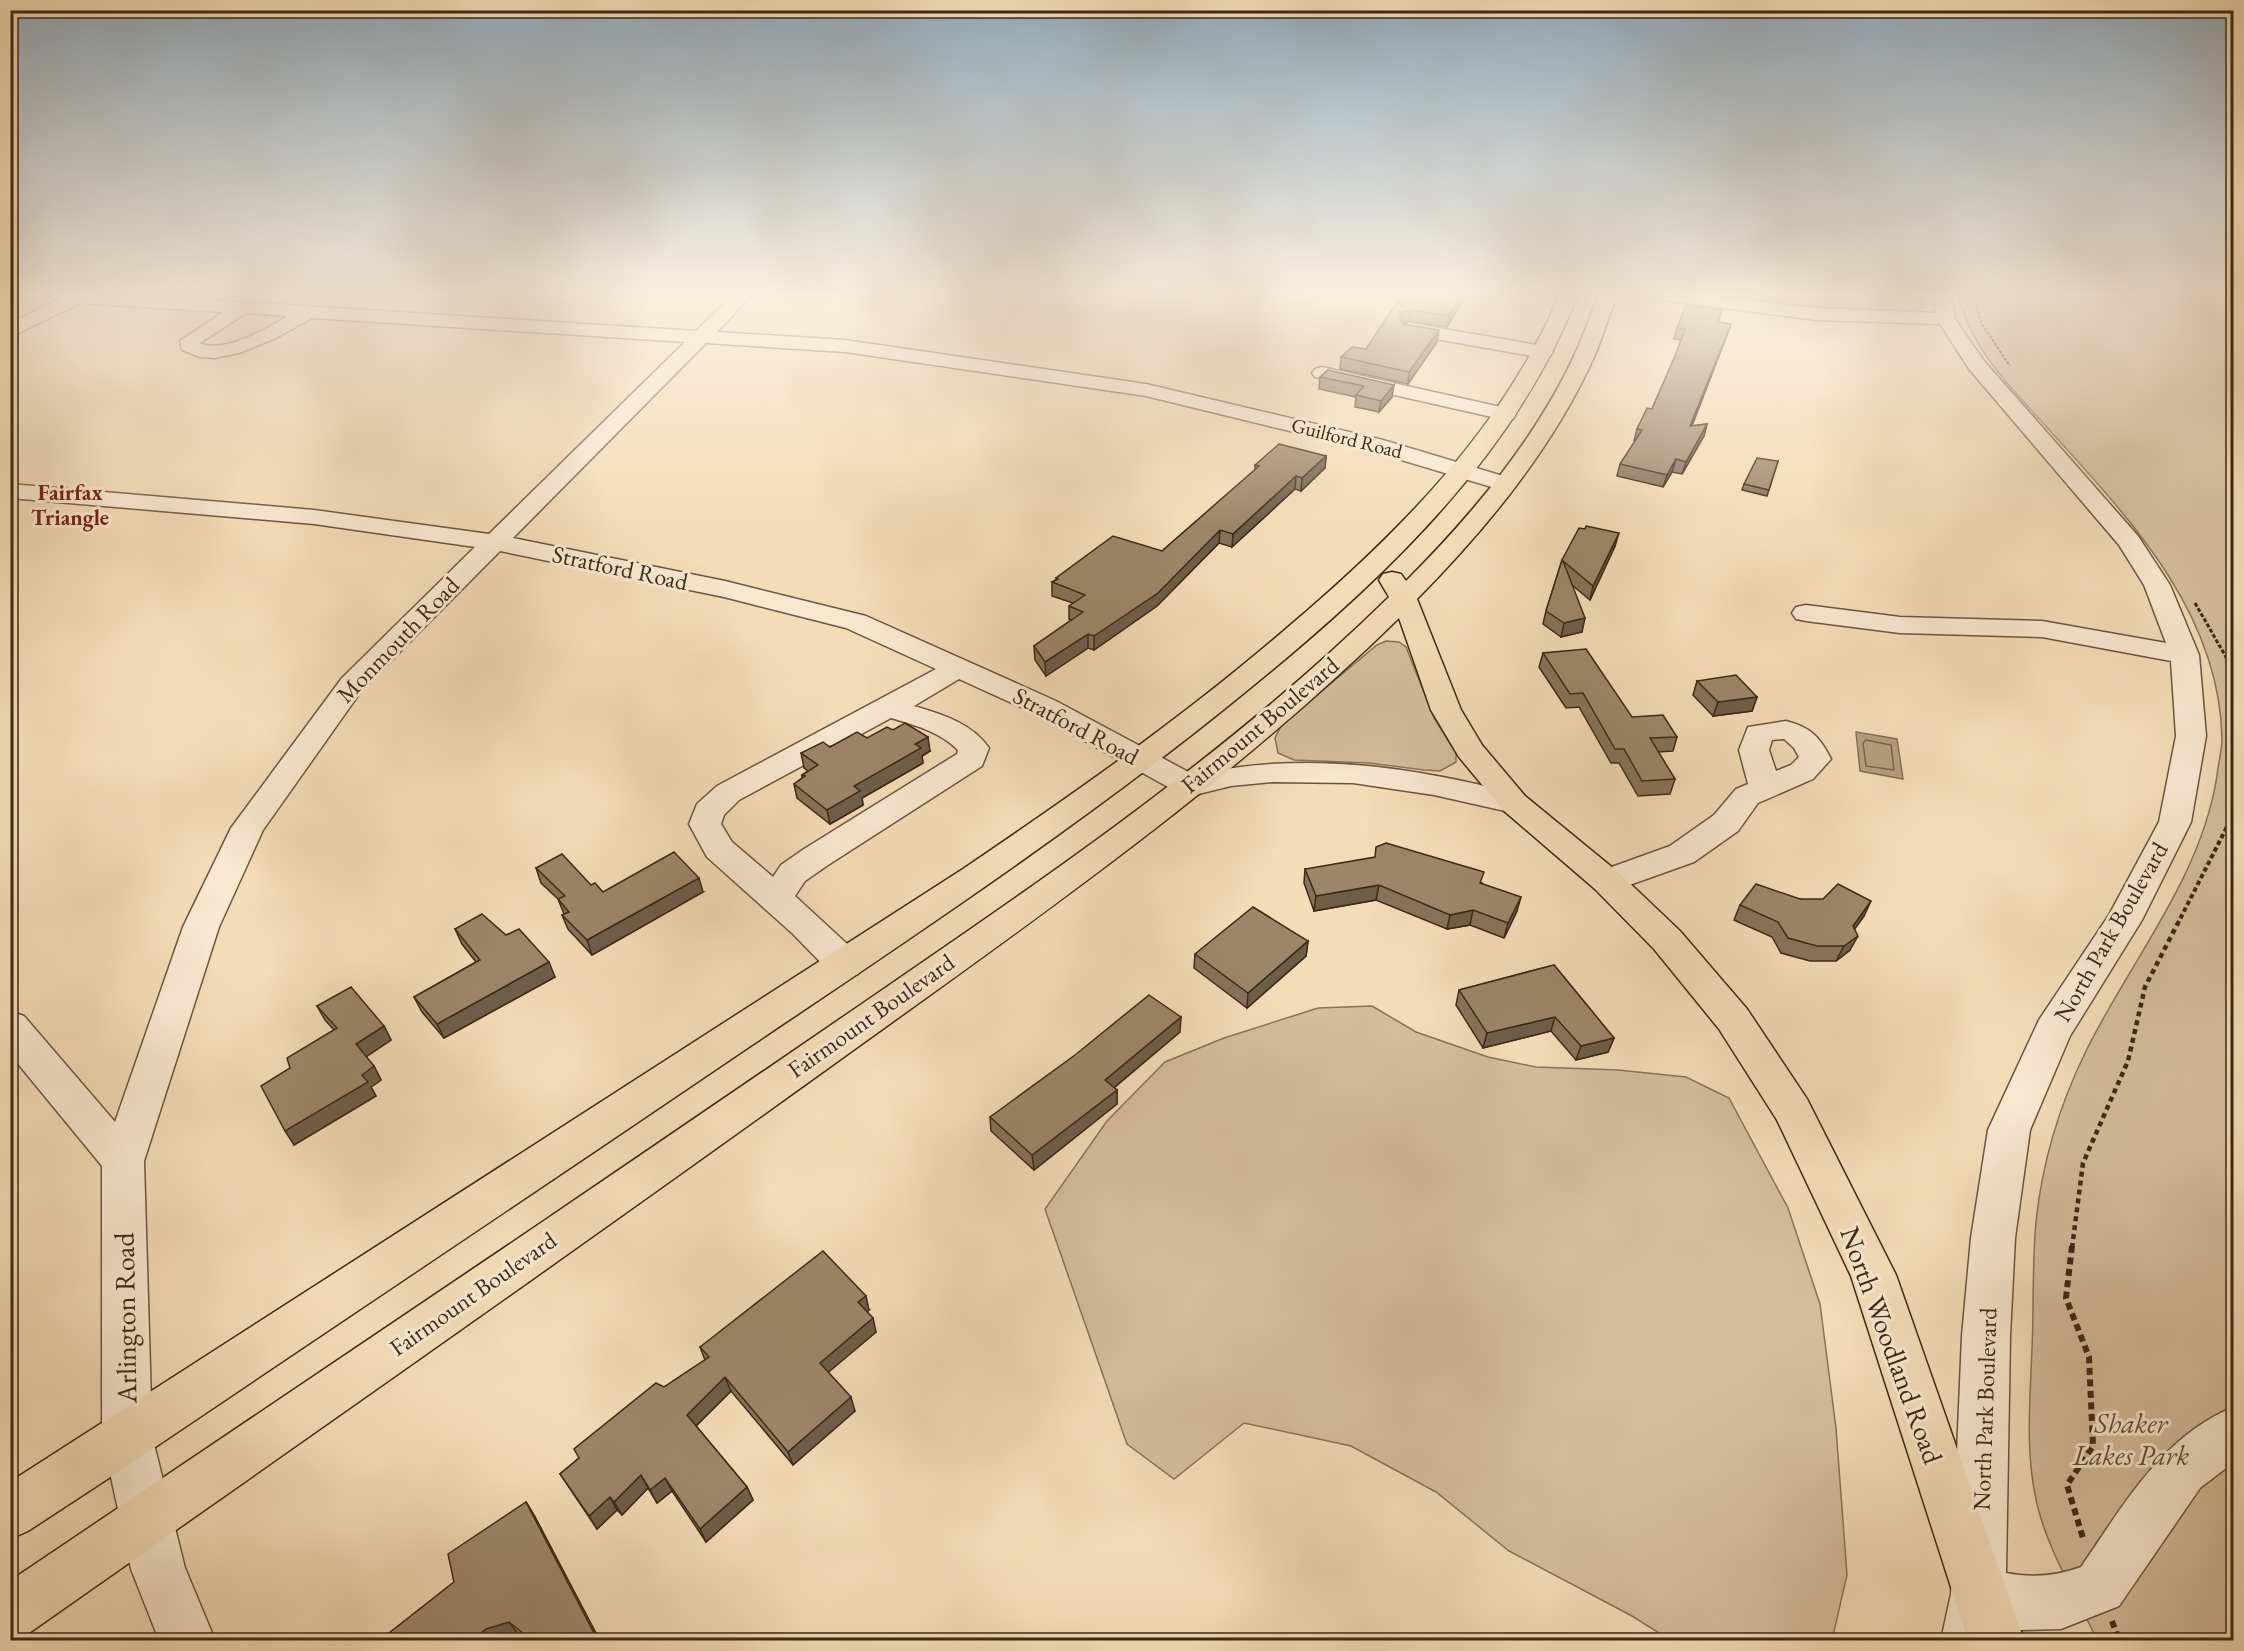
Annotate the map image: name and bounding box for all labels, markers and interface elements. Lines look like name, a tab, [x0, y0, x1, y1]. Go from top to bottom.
street label: Guilford Road	[1289, 412, 1406, 465]
district label: Fairfax Triangle	[31, 478, 109, 532]
street label: Stratford Road	[549, 538, 692, 597]
street label: Monmouth Road	[330, 569, 466, 709]
street label: Fairmount Boulevard	[1174, 649, 1346, 800]
street label: Stratford Road	[1008, 679, 1145, 772]
street label: North Park Boulevard	[2046, 835, 2175, 1027]
street label: Fairmount Boulevard	[781, 946, 961, 1085]
street label: North Woodland Road	[1832, 1221, 1952, 1469]
street label: Fairmount Boulevard	[383, 1224, 563, 1363]
street label: Arlington Road	[105, 1231, 145, 1405]
street label: North Park Boulevard	[1965, 1306, 2004, 1511]
park label: Shaker Lakes Park	[2072, 1405, 2189, 1473]

